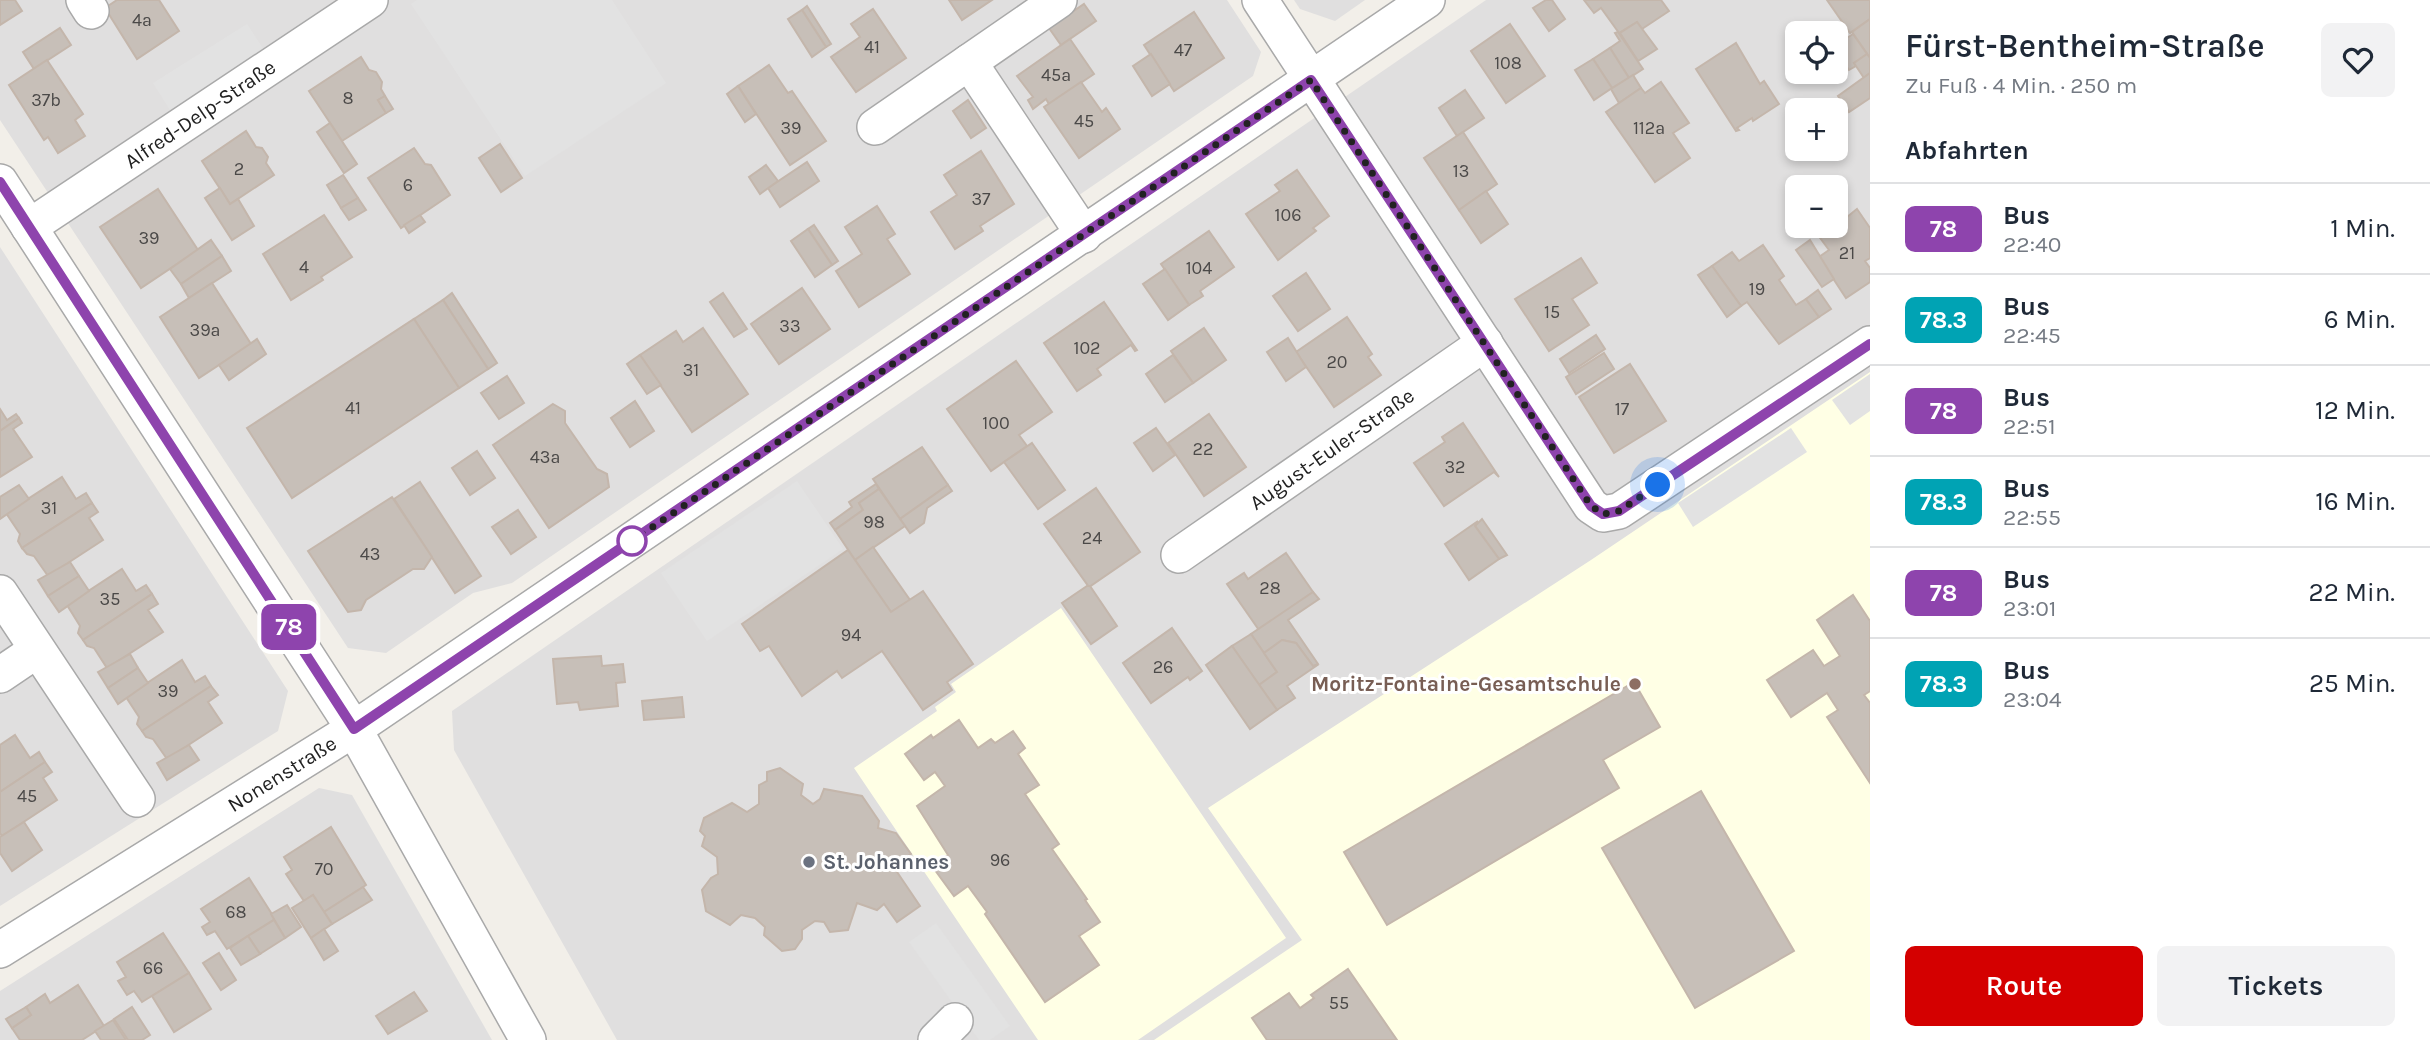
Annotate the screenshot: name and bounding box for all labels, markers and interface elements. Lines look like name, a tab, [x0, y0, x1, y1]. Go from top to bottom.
house number: 4a	[132, 9, 152, 31]
map controls	[1785, 21, 1848, 238]
button: locate	[1785, 21, 1848, 84]
button: heart	[2321, 23, 2395, 97]
text: Fürst-Bentheim-Straße	[1905, 27, 2265, 65]
house number: 41	[864, 36, 880, 58]
house number: 47	[1174, 39, 1193, 61]
house number: 108	[1494, 52, 1522, 74]
street label: Alfred-Delp-Straße	[120, 55, 280, 173]
house number: 45a	[1041, 64, 1071, 86]
text: Zu Fuß · 4 Min. · 250 m	[1905, 72, 2137, 99]
house number: 8	[342, 87, 354, 109]
house number: 37b	[31, 89, 61, 111]
button: +	[1785, 98, 1848, 161]
house number: 45	[1074, 110, 1094, 132]
house number: 39	[780, 117, 802, 139]
house number: 112a	[1633, 117, 1665, 139]
text: Abfahrten	[1905, 135, 2029, 166]
house number: 2	[234, 158, 244, 180]
house number: 13	[1453, 160, 1469, 182]
house number: 6	[403, 174, 413, 196]
button: −	[1785, 175, 1848, 238]
house number: 37	[971, 188, 991, 210]
text: Bus	[2003, 200, 2050, 231]
house number: 106	[1275, 204, 1301, 226]
text: 1 Min.	[2330, 213, 2395, 244]
text: 78	[1930, 215, 1957, 243]
house number: 39	[138, 227, 160, 249]
text: 22:40	[2003, 231, 2061, 258]
house number: 21	[1839, 242, 1855, 264]
house number: 4	[299, 256, 309, 278]
house number: 104	[1186, 257, 1212, 279]
house number: 19	[1749, 278, 1765, 300]
text: Bus	[2003, 291, 2050, 322]
house number: 15	[1544, 301, 1560, 323]
text: 6 Min.	[2324, 304, 2395, 335]
text: 78.3	[1920, 306, 1967, 334]
house number: 33	[779, 315, 801, 337]
house number: 39a	[190, 319, 220, 341]
text: 22:45	[2003, 322, 2061, 349]
house number: 102	[1073, 337, 1101, 359]
house number: 20	[1326, 351, 1348, 373]
house number: 31	[683, 359, 699, 381]
text: Bus	[2003, 382, 2050, 413]
street label: August-Euler-Straße	[1245, 383, 1419, 515]
text: 12 Min.	[2315, 395, 2395, 426]
house number: 41	[345, 397, 361, 419]
text: 78	[1930, 397, 1957, 425]
house number: 17	[1615, 398, 1630, 420]
house number: 100	[982, 412, 1010, 434]
text: 22:51	[2003, 413, 2056, 440]
house number: 22	[1193, 438, 1213, 460]
house number: 43a	[530, 446, 560, 468]
house number: 32	[1444, 456, 1466, 478]
your location	[1640, 467, 1675, 502]
text: Bus	[2003, 473, 2050, 504]
text: 16 Min.	[2315, 486, 2395, 517]
text: 78.3	[1920, 488, 1967, 516]
house number: 31	[41, 497, 57, 519]
text: 22:55	[2003, 504, 2061, 531]
house number: 98	[863, 511, 885, 533]
unlabelled marker	[617, 526, 647, 556]
house number: 24	[1082, 527, 1102, 549]
house number: 43	[360, 543, 380, 565]
text: Bus	[2003, 564, 2050, 595]
house number: 28	[1259, 577, 1281, 599]
text: 22 Min.	[2309, 577, 2395, 608]
text: 78	[1930, 579, 1957, 607]
house number: 35	[100, 588, 120, 610]
text: 23:01	[2003, 595, 2056, 622]
line badge: 78	[258, 604, 320, 650]
text: 78	[275, 613, 303, 641]
house number: 94	[841, 624, 861, 646]
text: Bus	[2003, 655, 2050, 686]
house number: 26	[1153, 656, 1173, 678]
text: 25 Min.	[2309, 668, 2395, 699]
text: 78.3	[1920, 670, 1967, 698]
place label: Moritz-Fontaine-Gesamtschule	[1311, 672, 1621, 696]
marker: Moritz-Fontaine-Gesamtschule	[1627, 676, 1643, 692]
house number: 39	[157, 680, 179, 702]
text: 23:04	[2003, 686, 2062, 713]
street label: Nonenstraße	[223, 731, 341, 817]
house number: 45	[17, 785, 37, 807]
house number: 96	[990, 849, 1010, 871]
place label: St. Johannes	[823, 850, 949, 874]
marker: St. Johannes	[801, 854, 817, 870]
house number: 70	[314, 858, 334, 880]
house number: 68	[225, 901, 247, 923]
button: Route	[1905, 946, 2143, 1026]
button: Tickets	[2157, 946, 2395, 1026]
house number: 66	[143, 957, 163, 979]
house number: 55	[1329, 992, 1349, 1014]

